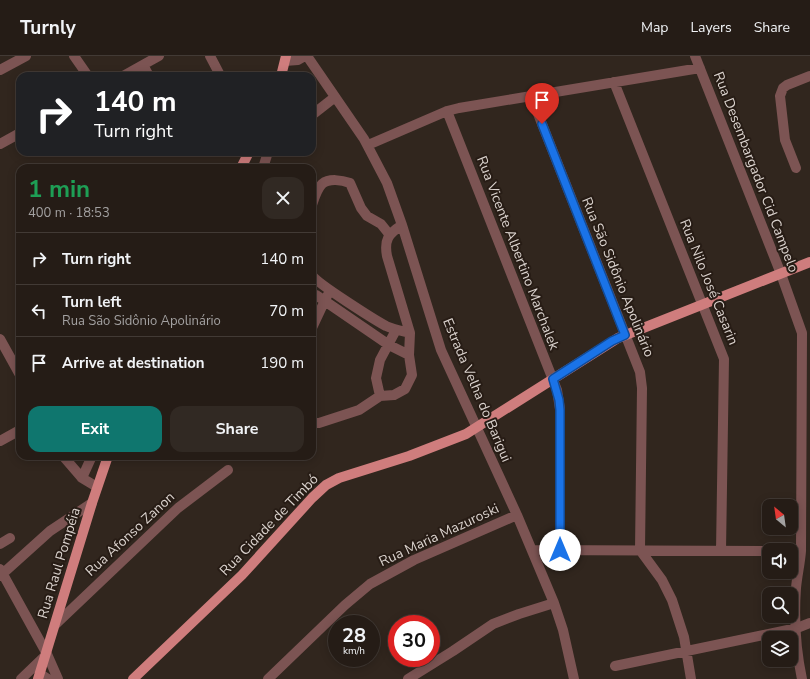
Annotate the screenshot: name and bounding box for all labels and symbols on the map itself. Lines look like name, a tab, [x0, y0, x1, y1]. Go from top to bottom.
street label: Rua Desembargador Cid Campelo	[709, 69, 803, 275]
pin	[525, 83, 559, 124]
street label: Rua Vicente Albertino Marchalek	[472, 153, 564, 354]
street label: Rua São Sidônio Apolinário	[577, 194, 659, 360]
street label: Rua Nilo José Casarin	[675, 216, 743, 348]
street label: Estrada Velha do Barigui	[438, 315, 516, 465]
street label: Rua Cidade de Timbó	[215, 470, 323, 580]
street label: Rua Afonso Zanon	[81, 488, 179, 580]
street label: Rua Maria Mazuroski	[376, 499, 502, 571]
north arrow	[762, 499, 798, 535]
street label: Rua Raul Pompéia	[33, 505, 85, 621]
position arrow	[539, 529, 581, 571]
speed limit sign: 30	[388, 615, 440, 667]

